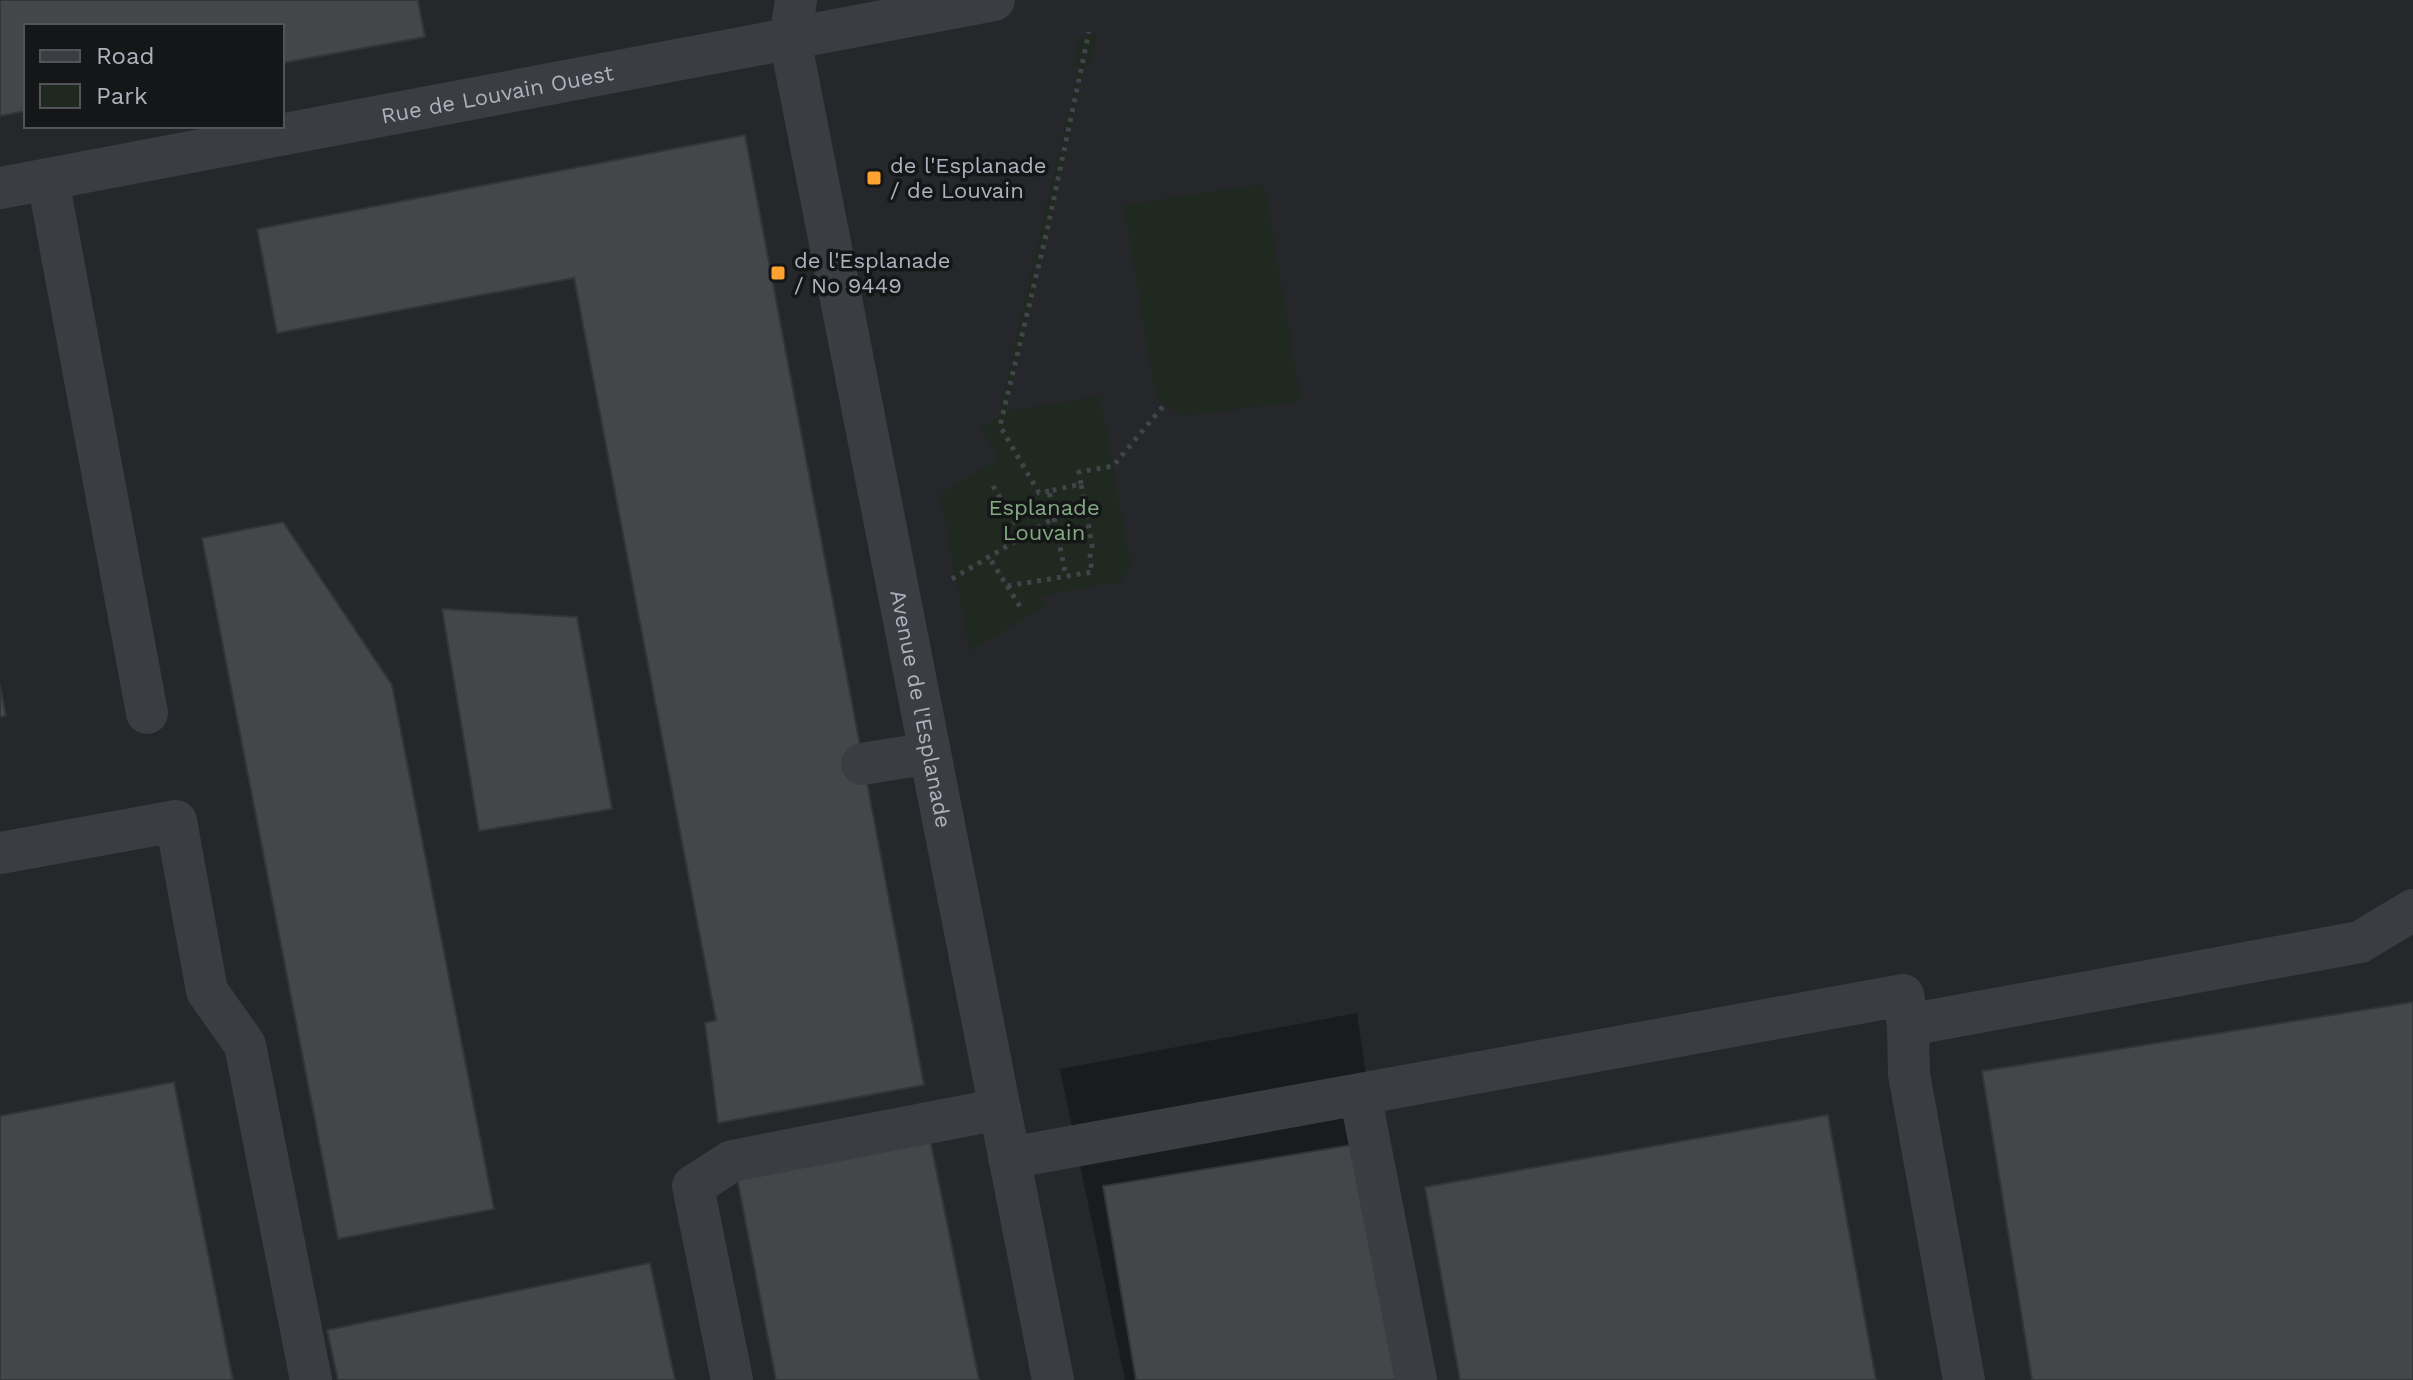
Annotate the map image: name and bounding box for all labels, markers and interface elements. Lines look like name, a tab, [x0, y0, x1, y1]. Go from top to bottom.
legend	[24, 24, 284, 128]
text: Road	[96, 42, 155, 70]
street label: Rue de Louvain Ouest	[379, 60, 615, 128]
text: Park	[96, 82, 148, 110]
place label: de l'Esplanade / de Louvain	[890, 153, 1047, 203]
marker: de l'Esplanade / de Louvain	[865, 169, 883, 187]
place label: de l'Esplanade / No 9449	[794, 248, 951, 298]
marker: de l'Esplanade / No 9449	[769, 264, 787, 282]
park label: Esplanade Louvain	[988, 495, 1100, 545]
street label: Avenue de l'Esplanade	[886, 588, 957, 830]

